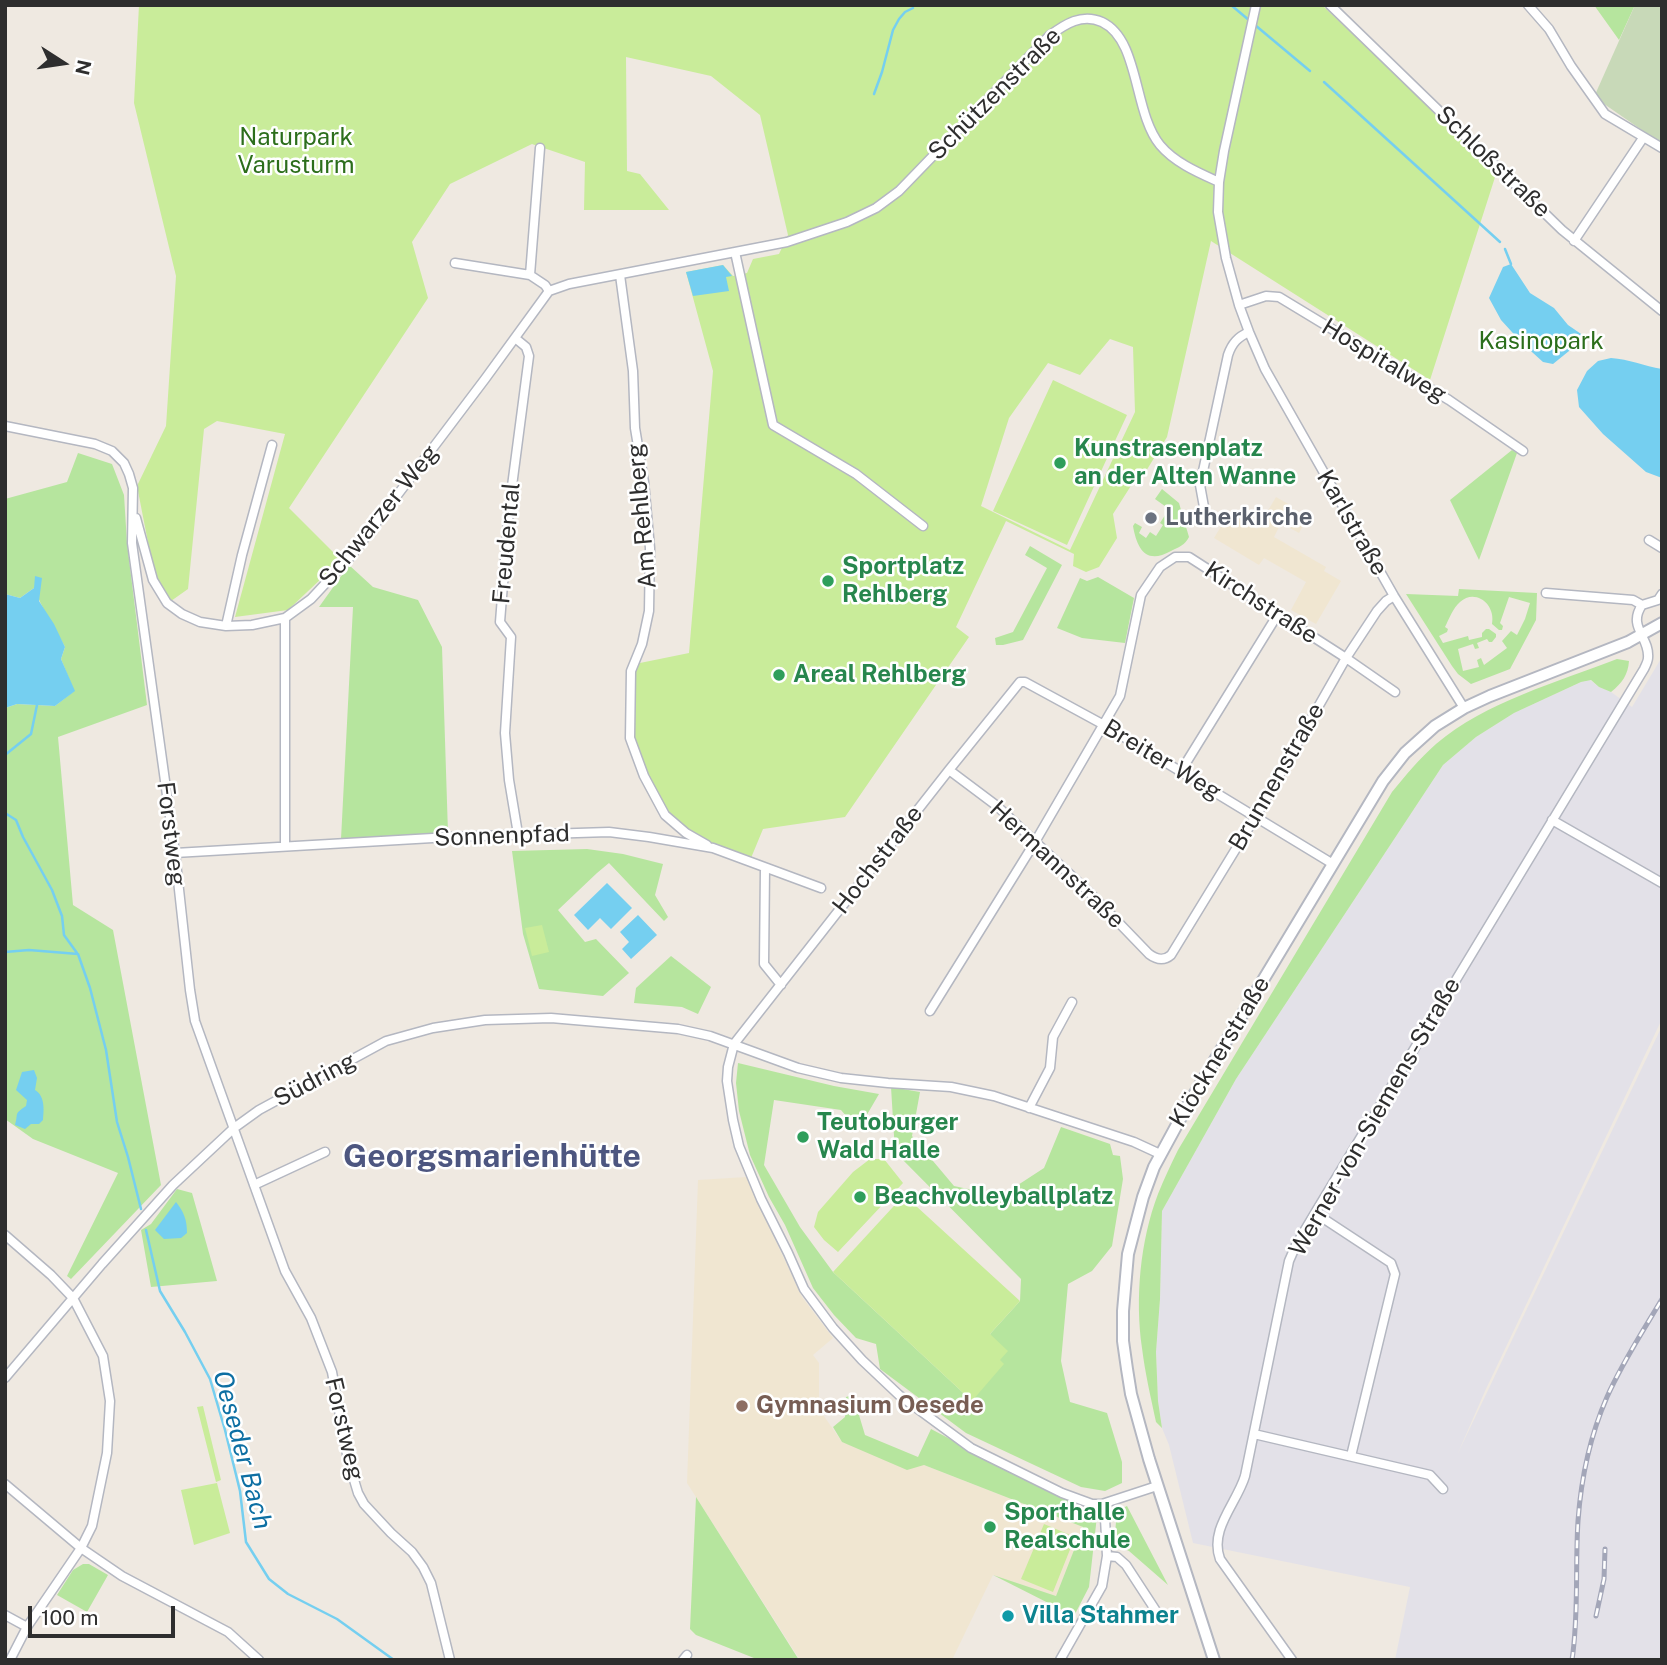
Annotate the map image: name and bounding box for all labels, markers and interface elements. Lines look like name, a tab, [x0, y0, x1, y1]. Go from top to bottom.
street label: Schützenstraße	[923, 22, 1067, 166]
north arrow	[28, 28, 98, 98]
text: N	[71, 58, 96, 77]
street label: Schloßstraße	[1430, 100, 1556, 224]
park label: Naturpark Varusturm	[237, 124, 355, 180]
street label: Hospitalweg	[1316, 313, 1452, 409]
park label: Kasinopark	[1478, 328, 1604, 356]
place label: Kunstrasenplatz an der Alten Wanne	[1074, 435, 1296, 491]
street label: Schwarzer Weg	[313, 439, 445, 593]
street label: Am Rehlberg	[621, 442, 663, 590]
marker: Kunstrasenplatz an der Alten Wanne	[1052, 455, 1068, 471]
street label: Karlstraße	[1310, 465, 1394, 581]
street label: Freudental	[487, 481, 527, 605]
place label: Lutherkirche	[1165, 504, 1313, 532]
marker: Lutherkirche	[1143, 510, 1159, 526]
place label: Sportplatz Rehlberg	[842, 553, 964, 609]
street label: Kirchstraße	[1199, 556, 1323, 650]
marker: Sportplatz Rehlberg	[820, 573, 836, 589]
place label: Areal Rehlberg	[793, 661, 966, 689]
marker: Areal Rehlberg	[771, 667, 787, 683]
street label: Brunnenstraße	[1223, 698, 1331, 856]
street label: Breiter Weg	[1098, 713, 1226, 807]
street label: Forstweg	[150, 780, 192, 888]
street label: Hermannstraße	[984, 795, 1130, 935]
street label: Hochstraße	[827, 800, 929, 920]
street label: Sonnenpfad	[434, 819, 570, 853]
street label: Klöcknerstraße	[1164, 971, 1276, 1133]
street label: Werner-von-Siemens-Straße	[1283, 972, 1467, 1262]
street label: Südring	[269, 1046, 361, 1114]
place label: Teutoburger Wald Halle	[817, 1109, 958, 1165]
marker: Teutoburger Wald Halle	[795, 1129, 811, 1145]
district label: Georgsmarienhütte	[343, 1138, 641, 1176]
place label: Beachvolleyballplatz	[874, 1183, 1113, 1211]
marker: Beachvolleyballplatz	[852, 1189, 868, 1205]
water label: Oeseder Bach	[206, 1367, 278, 1533]
street label: Forstweg	[318, 1375, 370, 1483]
place label: Gymnasium Oesede	[756, 1392, 984, 1420]
marker: Gymnasium Oesede	[734, 1398, 750, 1414]
place label: Sporthalle Realschule	[1004, 1499, 1131, 1555]
marker: Sporthalle Realschule	[982, 1519, 998, 1535]
scale bar	[32, 1592, 178, 1636]
place label: Villa Stahmer	[1022, 1602, 1179, 1630]
text: 100 m	[41, 1605, 98, 1630]
marker: Villa Stahmer	[1000, 1608, 1016, 1624]

